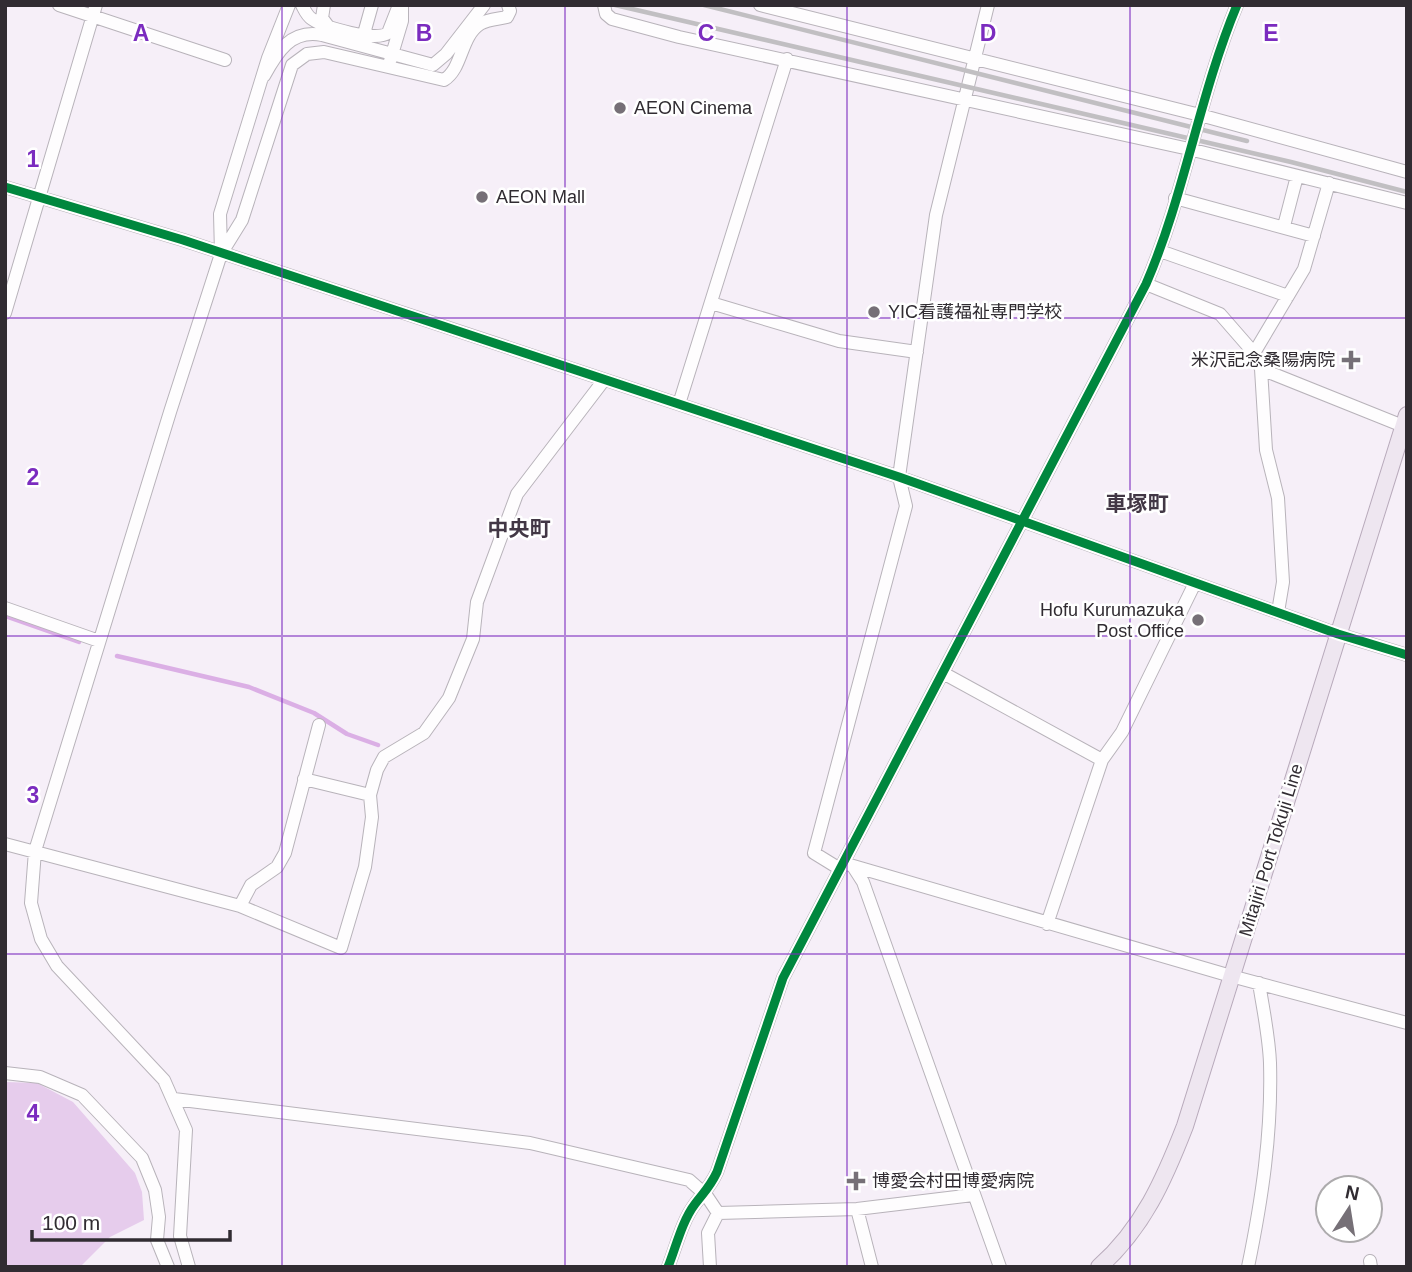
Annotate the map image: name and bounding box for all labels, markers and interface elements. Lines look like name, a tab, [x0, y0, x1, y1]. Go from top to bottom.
text: A	[133, 20, 149, 46]
text: B	[416, 20, 432, 46]
text: C	[698, 20, 714, 46]
text: D	[980, 20, 996, 46]
text: E	[1263, 20, 1279, 46]
place label: AEON Cinema	[634, 98, 753, 118]
marker: AEON Cinema	[612, 100, 628, 116]
text: 1	[27, 146, 40, 172]
place label: AEON Mall	[496, 187, 585, 207]
marker: AEON Mall	[474, 189, 490, 205]
place label: YIC看護福祉専門学校	[888, 302, 1062, 322]
marker: YIC看護福祉専門学校	[866, 304, 882, 320]
place label: 米沢記念桑陽病院	[1191, 350, 1335, 370]
marker: 米沢記念桑陽病院	[1341, 350, 1361, 370]
text: 2	[27, 464, 39, 490]
district label: 車塚町	[1106, 492, 1169, 515]
district label: 中央町	[488, 517, 551, 540]
place label: Hofu Kurumazuka Post Office	[1040, 600, 1185, 641]
marker: Hofu Kurumazuka Post Office	[1190, 612, 1206, 628]
street label: Mitajiri Port Tokuji Line	[1235, 761, 1307, 939]
text: 3	[27, 782, 39, 808]
text: 4	[27, 1100, 40, 1126]
marker: 博愛会村田博愛病院	[846, 1171, 866, 1191]
place label: 博愛会村田博愛病院	[872, 1171, 1034, 1191]
north arrow	[1314, 1174, 1384, 1244]
text: N	[1344, 1181, 1361, 1205]
scale bar	[32, 1198, 229, 1242]
text: 100 m	[42, 1211, 100, 1234]

